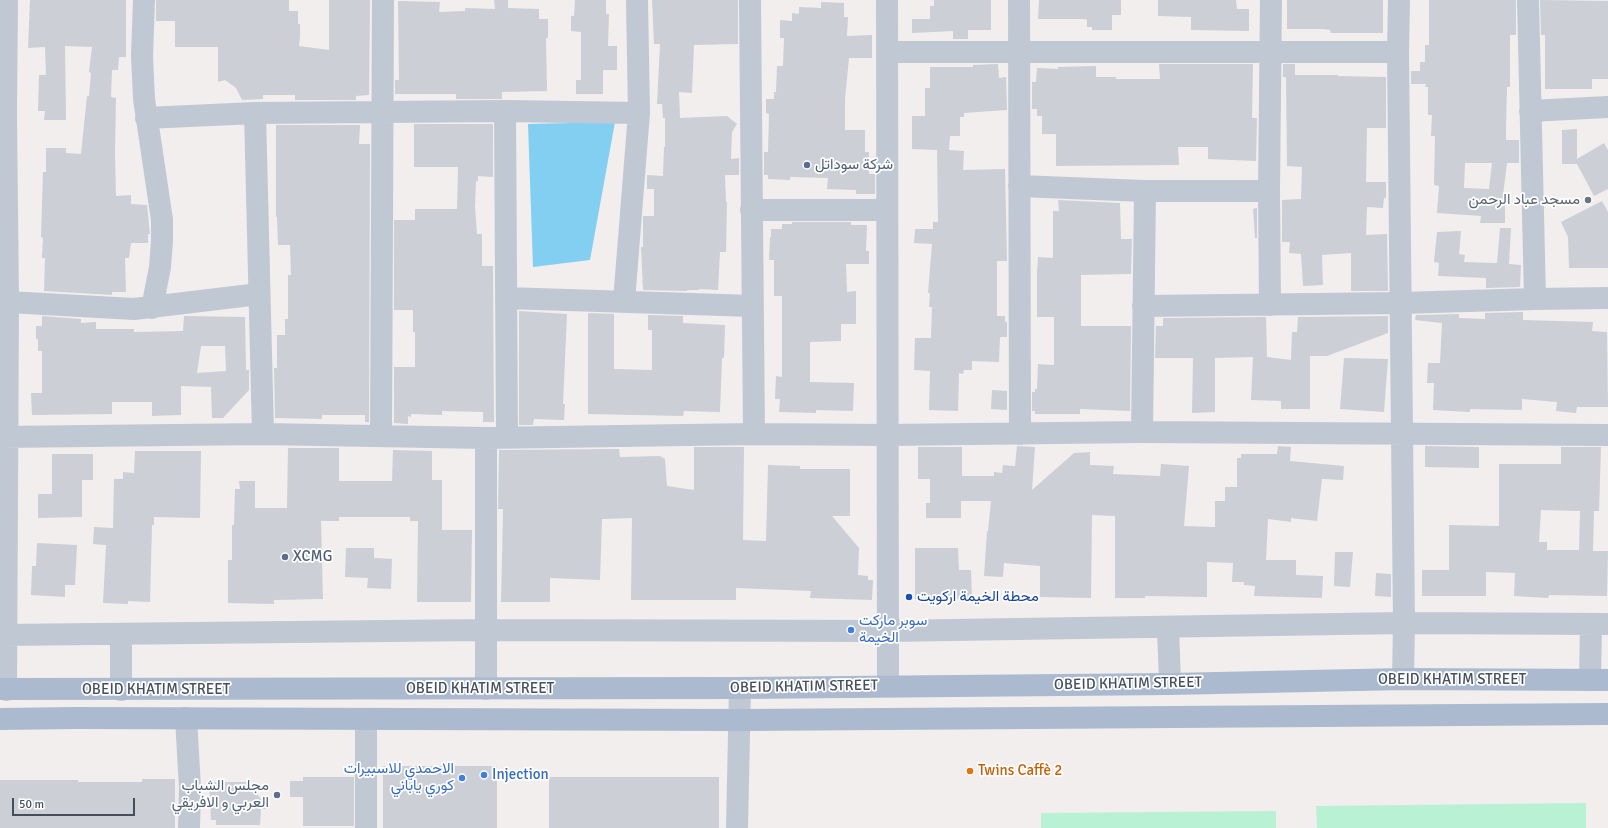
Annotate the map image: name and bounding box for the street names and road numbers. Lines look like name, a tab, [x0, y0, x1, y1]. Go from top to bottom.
street label: OBEID KHATIM STREET	[1378, 671, 1526, 689]
street label: OBEID KHATIM STREET	[1054, 674, 1202, 694]
street label: OBEID KHATIM STREET	[730, 677, 878, 697]
street label: OBEID KHATIM STREET	[406, 680, 554, 698]
street label: OBEID KHATIM STREET	[82, 681, 230, 699]

